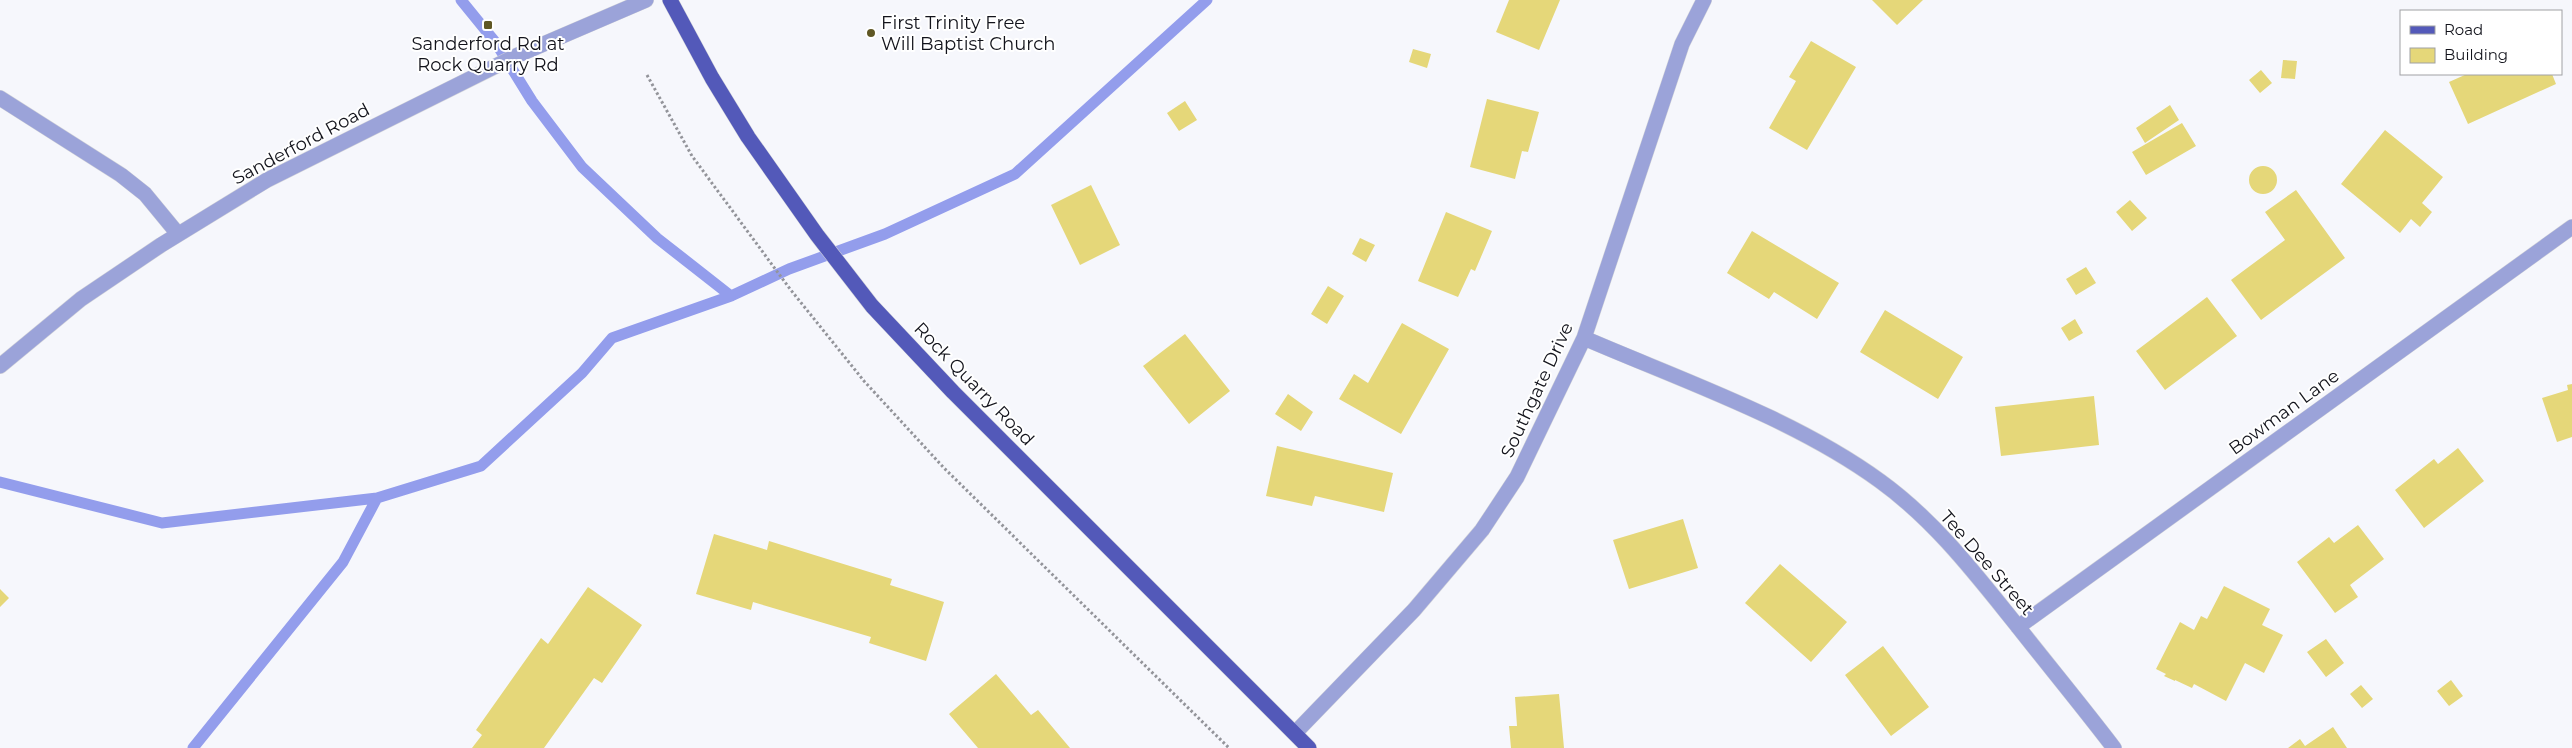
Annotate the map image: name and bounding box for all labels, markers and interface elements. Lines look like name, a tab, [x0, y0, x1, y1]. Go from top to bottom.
legend	[2400, 10, 2562, 75]
place label: First Trinity Free Will Baptist Church	[881, 12, 1055, 55]
marker: Sanderford Rd at Rock Quarry Rd	[482, 19, 494, 31]
text: Road	[2444, 20, 2483, 39]
marker: First Trinity Free Will Baptist Church	[865, 27, 877, 39]
place label: Sanderford Rd at Rock Quarry Rd	[411, 33, 565, 76]
text: Building	[2444, 45, 2508, 64]
street label: Sanderford Road	[229, 99, 373, 189]
street label: Rock Quarry Road	[909, 318, 1039, 450]
street label: Southgate Drive	[1496, 319, 1578, 461]
street label: Bowman Lane	[2224, 364, 2344, 459]
street label: Tee Dee Street	[1936, 506, 2038, 620]

